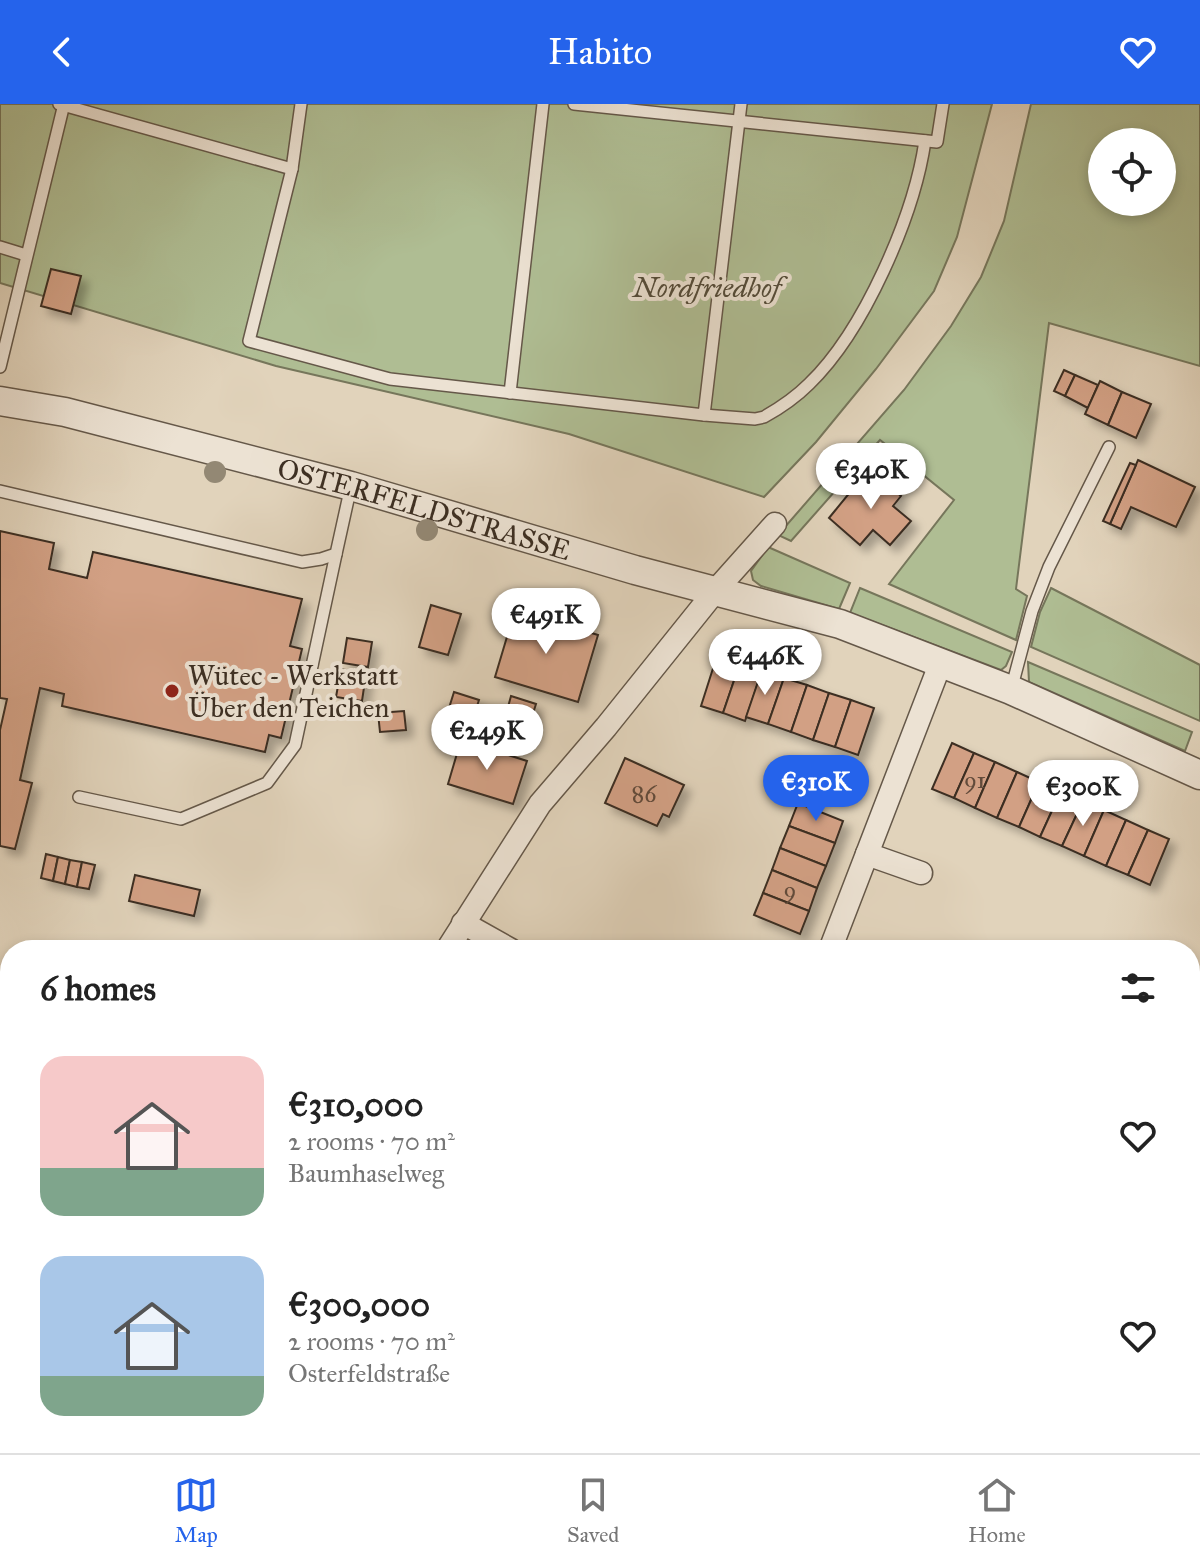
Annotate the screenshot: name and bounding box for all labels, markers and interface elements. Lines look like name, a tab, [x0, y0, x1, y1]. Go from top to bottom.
icon: back	[40, 30, 84, 74]
text: Habito	[548, 30, 652, 74]
icon: heart	[1116, 30, 1160, 74]
map controls	[1088, 128, 1176, 216]
button: locate	[1088, 128, 1176, 216]
park label: Nordfriedhof	[631, 270, 789, 305]
pin: €340K	[815, 443, 927, 511]
street label: OSTERFELDSTRASSE	[274, 451, 575, 568]
text: €340K	[834, 453, 908, 485]
pin: €491K	[490, 588, 602, 656]
text: €491K	[510, 598, 582, 630]
pin: €446K	[709, 629, 821, 697]
text: €446K	[727, 639, 803, 671]
place label: Wütec - Werkstatt Über den Teichen	[188, 658, 398, 725]
marker: Wütec - Werkstatt Über den Teichen	[163, 682, 181, 700]
pin: €249K	[431, 704, 543, 772]
text: €249K	[449, 714, 525, 746]
pin: €310K	[760, 755, 872, 823]
pin: €300K	[1027, 760, 1139, 828]
text: €310K	[781, 765, 851, 797]
house number: 91	[964, 765, 986, 795]
text: €300K	[1046, 770, 1120, 802]
house number: 86	[631, 779, 657, 809]
house number: 9	[784, 875, 796, 905]
icon: filters	[1116, 966, 1160, 1010]
text: 6 homes	[40, 968, 156, 1009]
text: €310,000	[288, 1084, 423, 1125]
icon: home	[104, 1088, 200, 1184]
icon: heart	[1116, 1114, 1160, 1158]
text: 2 rooms · 70 m²	[288, 1125, 455, 1157]
text: Baumhaselweg	[288, 1157, 444, 1189]
text: €300,000	[288, 1284, 430, 1325]
icon: home	[104, 1288, 200, 1384]
icon: heart	[1116, 1314, 1160, 1358]
text: 2 rooms · 70 m²	[288, 1325, 455, 1357]
text: Osterfeldstraße	[288, 1357, 450, 1389]
tab: Map	[174, 1473, 218, 1548]
tab: Saved	[567, 1473, 619, 1548]
tab: Home	[968, 1473, 1026, 1548]

